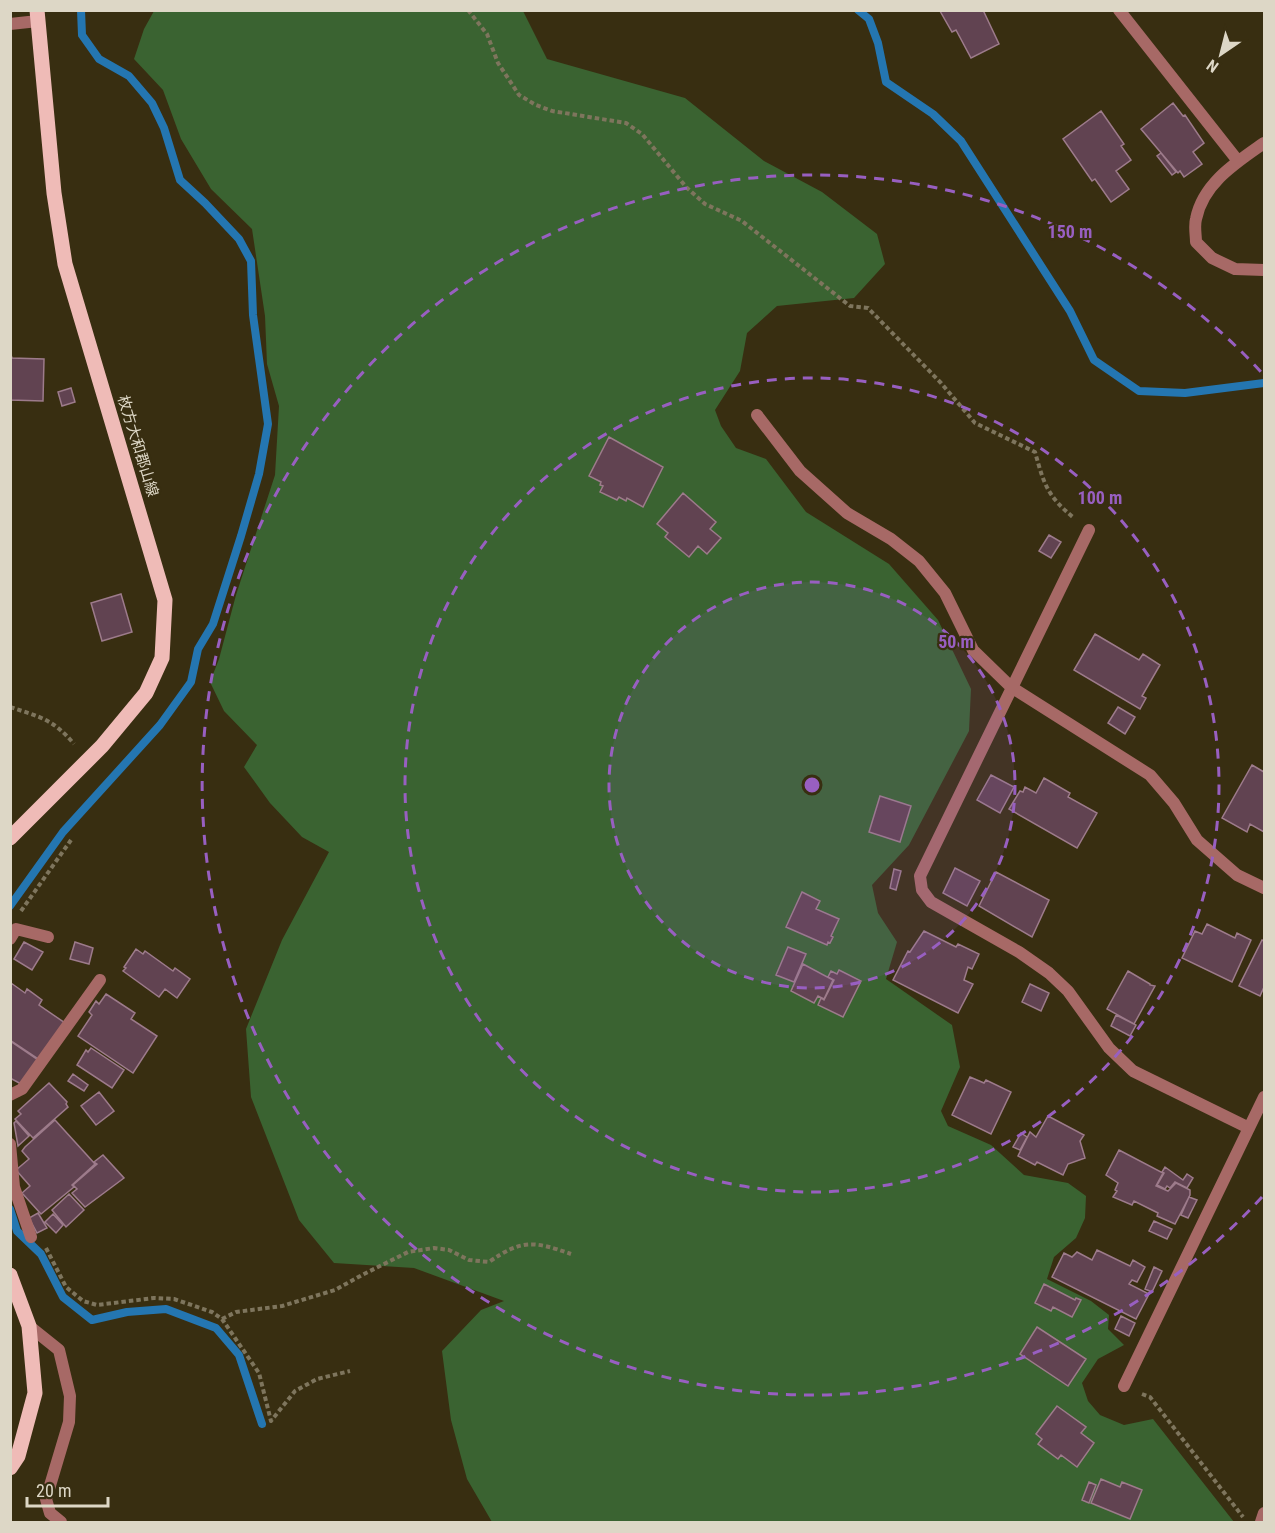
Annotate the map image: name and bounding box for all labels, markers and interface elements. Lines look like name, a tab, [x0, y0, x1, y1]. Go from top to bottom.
north arrow	[1191, 24, 1251, 84]
text: N	[1203, 55, 1222, 76]
text: 150 m	[1048, 221, 1092, 242]
street label: 枚方大和郡山線	[114, 393, 162, 499]
text: 100 m	[1078, 487, 1122, 508]
text: 50 m	[938, 631, 974, 652]
centre of rings	[802, 775, 822, 795]
scale bar	[27, 1470, 108, 1508]
text: 20 m	[36, 1480, 71, 1501]

